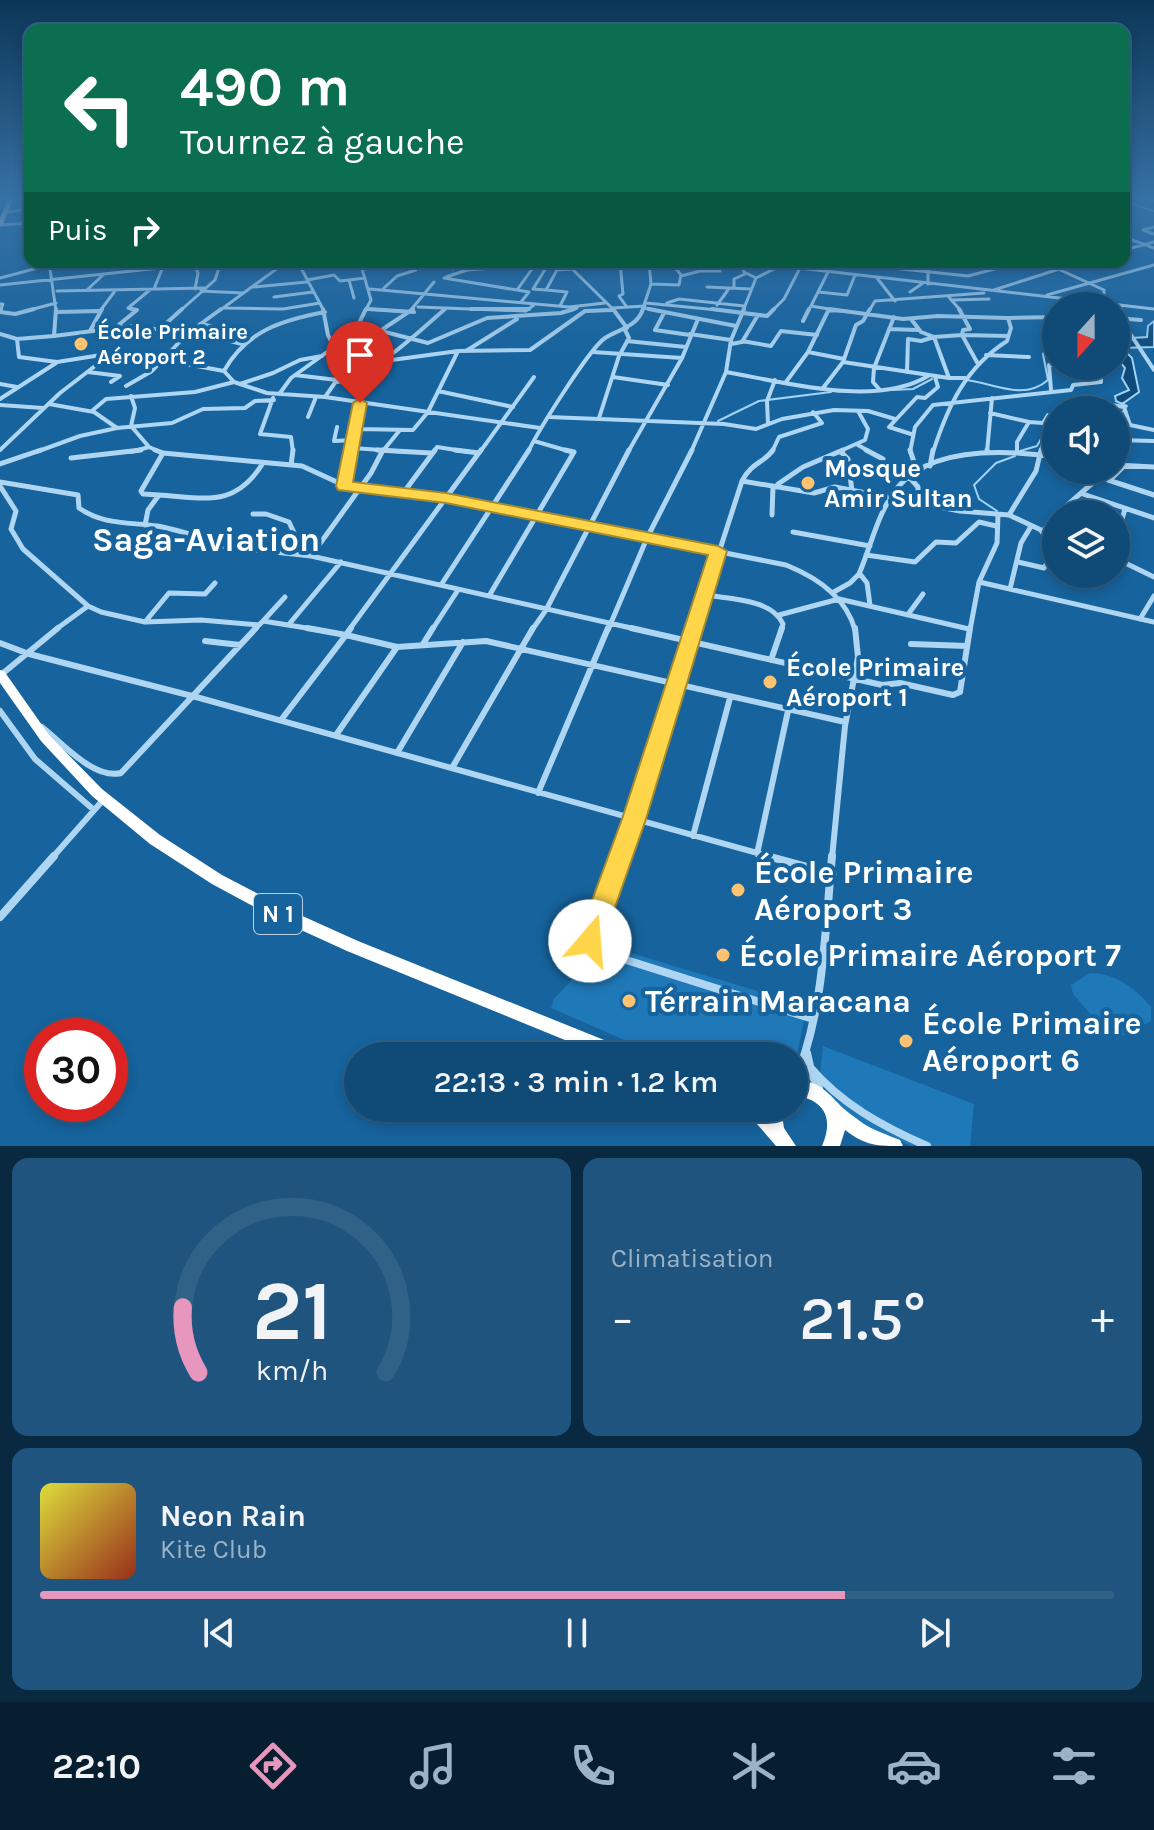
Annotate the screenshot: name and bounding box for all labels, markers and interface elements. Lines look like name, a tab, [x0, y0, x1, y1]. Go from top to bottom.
text: 490 m	[180, 54, 350, 119]
icon: left	[48, 56, 152, 160]
text: Tournez à gauche	[180, 121, 465, 163]
icon: right	[123, 208, 167, 252]
text: Puis	[48, 212, 107, 248]
north arrow	[1042, 292, 1130, 380]
map controls	[1042, 292, 1130, 588]
place label: École Primaire Aéroport 2	[97, 318, 248, 370]
pin	[326, 321, 394, 403]
icon: arrive	[338, 333, 382, 377]
marker: École Primaire Aéroport 2	[72, 335, 90, 353]
button: sound	[1042, 396, 1130, 484]
place label: Mosque Amir Sultan	[824, 453, 973, 514]
marker: Mosque Amir Sultan	[799, 474, 817, 492]
button: layers	[1042, 500, 1130, 588]
district label: Saga-Aviation	[92, 520, 320, 560]
place label: École Primaire Aéroport 1	[786, 651, 964, 713]
marker: École Primaire Aéroport 1	[761, 673, 779, 691]
place label: École Primaire Aéroport 3	[754, 852, 973, 928]
marker: École Primaire Aéroport 3	[729, 881, 747, 899]
road number: N 1	[254, 894, 302, 934]
position arrow	[548, 899, 632, 983]
place label: École Primaire Aéroport 7	[739, 935, 1121, 974]
marker: École Primaire Aéroport 7	[714, 946, 732, 964]
place label: Térrain Maracana	[645, 983, 911, 1020]
marker: Térrain Maracana	[620, 992, 638, 1010]
place label: École Primaire Aéroport 6	[922, 1003, 1141, 1079]
speed limit sign: 30	[24, 1018, 128, 1122]
marker: École Primaire Aéroport 6	[897, 1032, 915, 1050]
text: 22:13 · 3 min · 1.2 km	[434, 1064, 718, 1100]
text: Climatisation	[611, 1243, 774, 1274]
text: 21	[252, 1263, 332, 1360]
text: 21.5°	[799, 1284, 926, 1354]
text: −	[611, 1293, 634, 1344]
text: +	[1091, 1293, 1114, 1344]
text: km/h	[255, 1354, 328, 1387]
text: Neon Rain	[160, 1498, 306, 1534]
text: Kite Club	[160, 1534, 267, 1565]
icon: previous	[197, 1611, 241, 1655]
icon: pause	[555, 1611, 599, 1655]
icon: next	[913, 1611, 957, 1655]
icon: directions	[245, 1738, 301, 1794]
icon: music	[405, 1738, 461, 1794]
icon: phone	[565, 1738, 621, 1794]
icon: climate	[726, 1738, 782, 1794]
icon: car	[886, 1738, 942, 1794]
icon: filters	[1046, 1738, 1102, 1794]
text: 22:10	[52, 1745, 141, 1787]

